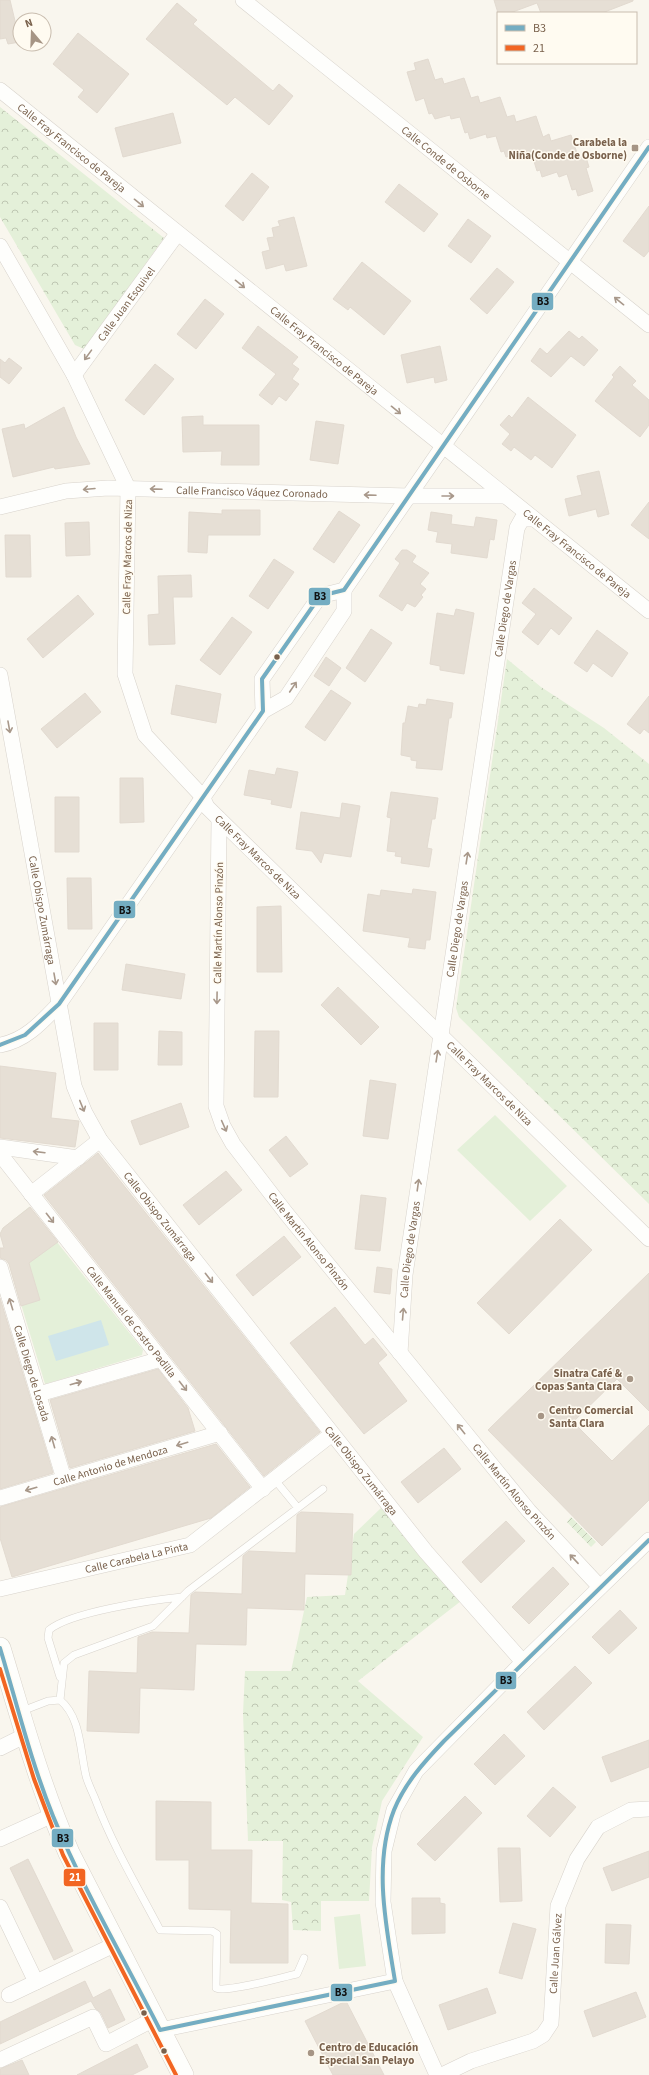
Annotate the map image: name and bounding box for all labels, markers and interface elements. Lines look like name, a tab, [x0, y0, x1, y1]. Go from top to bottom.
north arrow	[12, 12, 52, 52]
legend	[497, 12, 637, 64]
text: N	[23, 15, 35, 31]
text: B3	[533, 20, 546, 37]
text: 21	[533, 40, 545, 57]
street label: Calle Fray Francisco de Pareja	[14, 100, 129, 196]
street label: Calle Conde de Osborne	[398, 123, 494, 204]
place label: Carabela la Niña(Conde de Osborne)	[509, 135, 627, 163]
marker: Carabela la Niña(Conde de Osborne)	[630, 143, 640, 153]
one-way arrow	[134, 198, 145, 207]
street label: Calle Juan Esquivel	[94, 264, 159, 345]
one-way arrow	[235, 280, 246, 289]
line badge: B3	[531, 292, 554, 311]
text: B3	[537, 294, 549, 309]
one-way arrow	[613, 297, 624, 305]
street label: Calle Fray Francisco de Pareja	[267, 303, 381, 399]
one-way arrow	[84, 350, 92, 361]
one-way arrow	[391, 405, 402, 414]
street label: Calle Francisco Váquez Coronado	[176, 483, 328, 502]
one-way arrow	[150, 485, 163, 493]
one-way arrow	[83, 486, 96, 493]
one-way arrow	[364, 491, 377, 499]
one-way arrow	[441, 492, 454, 500]
street label: Calle Fray Marcos de Niza	[119, 499, 136, 615]
street label: Calle Fray Francisco de Pareja	[519, 506, 634, 602]
street label: Calle Diego de Vargas	[491, 559, 520, 658]
line badge: B3	[308, 587, 331, 606]
text: B3	[314, 589, 326, 604]
unlabelled marker	[272, 652, 282, 662]
one-way arrow	[289, 682, 297, 693]
one-way arrow	[6, 721, 14, 734]
street label: Calle Fray Marcos de Niza	[211, 812, 304, 903]
one-way arrow	[463, 852, 471, 865]
street label: Calle Obispo Zumárraga	[25, 855, 59, 966]
street label: Calle Martín Alonso Pinzón	[210, 862, 227, 984]
street label: Calle Diego de Vargas	[443, 879, 472, 978]
line badge: B3	[113, 900, 136, 919]
text: B3	[119, 903, 131, 918]
one-way arrow	[51, 972, 59, 985]
one-way arrow	[213, 991, 221, 1004]
street label: Calle Fray Marcos de Niza	[443, 1038, 536, 1129]
one-way arrow	[433, 1050, 441, 1063]
one-way arrow	[79, 1100, 87, 1112]
one-way arrow	[221, 1120, 228, 1132]
one-way arrow	[33, 1149, 46, 1156]
street label: Calle Obispo Zumárraga	[120, 1169, 200, 1265]
one-way arrow	[414, 1179, 422, 1192]
street label: Calle Martín Alonso Pinzón	[264, 1189, 353, 1294]
street label: Calle Diego de Vargas	[397, 1200, 424, 1298]
one-way arrow	[46, 1213, 55, 1224]
street label: Calle Manuel de Castro Padilla	[83, 1263, 180, 1381]
one-way arrow	[205, 1272, 213, 1283]
one-way arrow	[7, 1298, 14, 1311]
one-way arrow	[399, 1308, 406, 1321]
street label: Calle Diego de Losada	[10, 1323, 53, 1424]
place label: Sinatra Café & Copas Santa Clara	[535, 1366, 623, 1394]
marker: Sinatra Café & Copas Santa Clara	[625, 1374, 635, 1384]
one-way arrow	[69, 1379, 82, 1386]
one-way arrow	[178, 1381, 187, 1392]
place label: Centro Comercial Santa Clara	[549, 1403, 634, 1431]
marker: Centro Comercial Santa Clara	[536, 1411, 546, 1421]
street label: Calle Obispo Zumárraga	[321, 1423, 401, 1519]
one-way arrow	[457, 1423, 465, 1434]
one-way arrow	[49, 1436, 56, 1449]
street label: Calle Martín Alonso Pinzón	[469, 1440, 559, 1543]
one-way arrow	[176, 1441, 189, 1448]
street label: Calle Antonio de Mendoza	[51, 1442, 170, 1490]
one-way arrow	[25, 1486, 38, 1493]
street label: Calle Carabela La Pinta	[84, 1539, 189, 1577]
one-way arrow	[570, 1554, 579, 1564]
line badge: B3	[495, 1671, 517, 1690]
text: B3	[500, 1673, 512, 1688]
line badge: B3	[51, 1828, 74, 1848]
text: B3	[57, 1831, 69, 1846]
line badge: 21	[63, 1868, 86, 1887]
text: 21	[69, 1870, 81, 1885]
street label: Calle Juan Gálvez	[546, 1913, 566, 1994]
line badge: B3	[330, 1983, 353, 2002]
text: B3	[335, 1985, 347, 2000]
unlabelled marker	[139, 2008, 149, 2018]
place label: Centro de Educación Especial San Pelayo	[319, 2040, 418, 2068]
unlabelled marker	[159, 2046, 169, 2056]
marker: Centro de Educación Especial San Pelayo	[306, 2048, 316, 2058]

